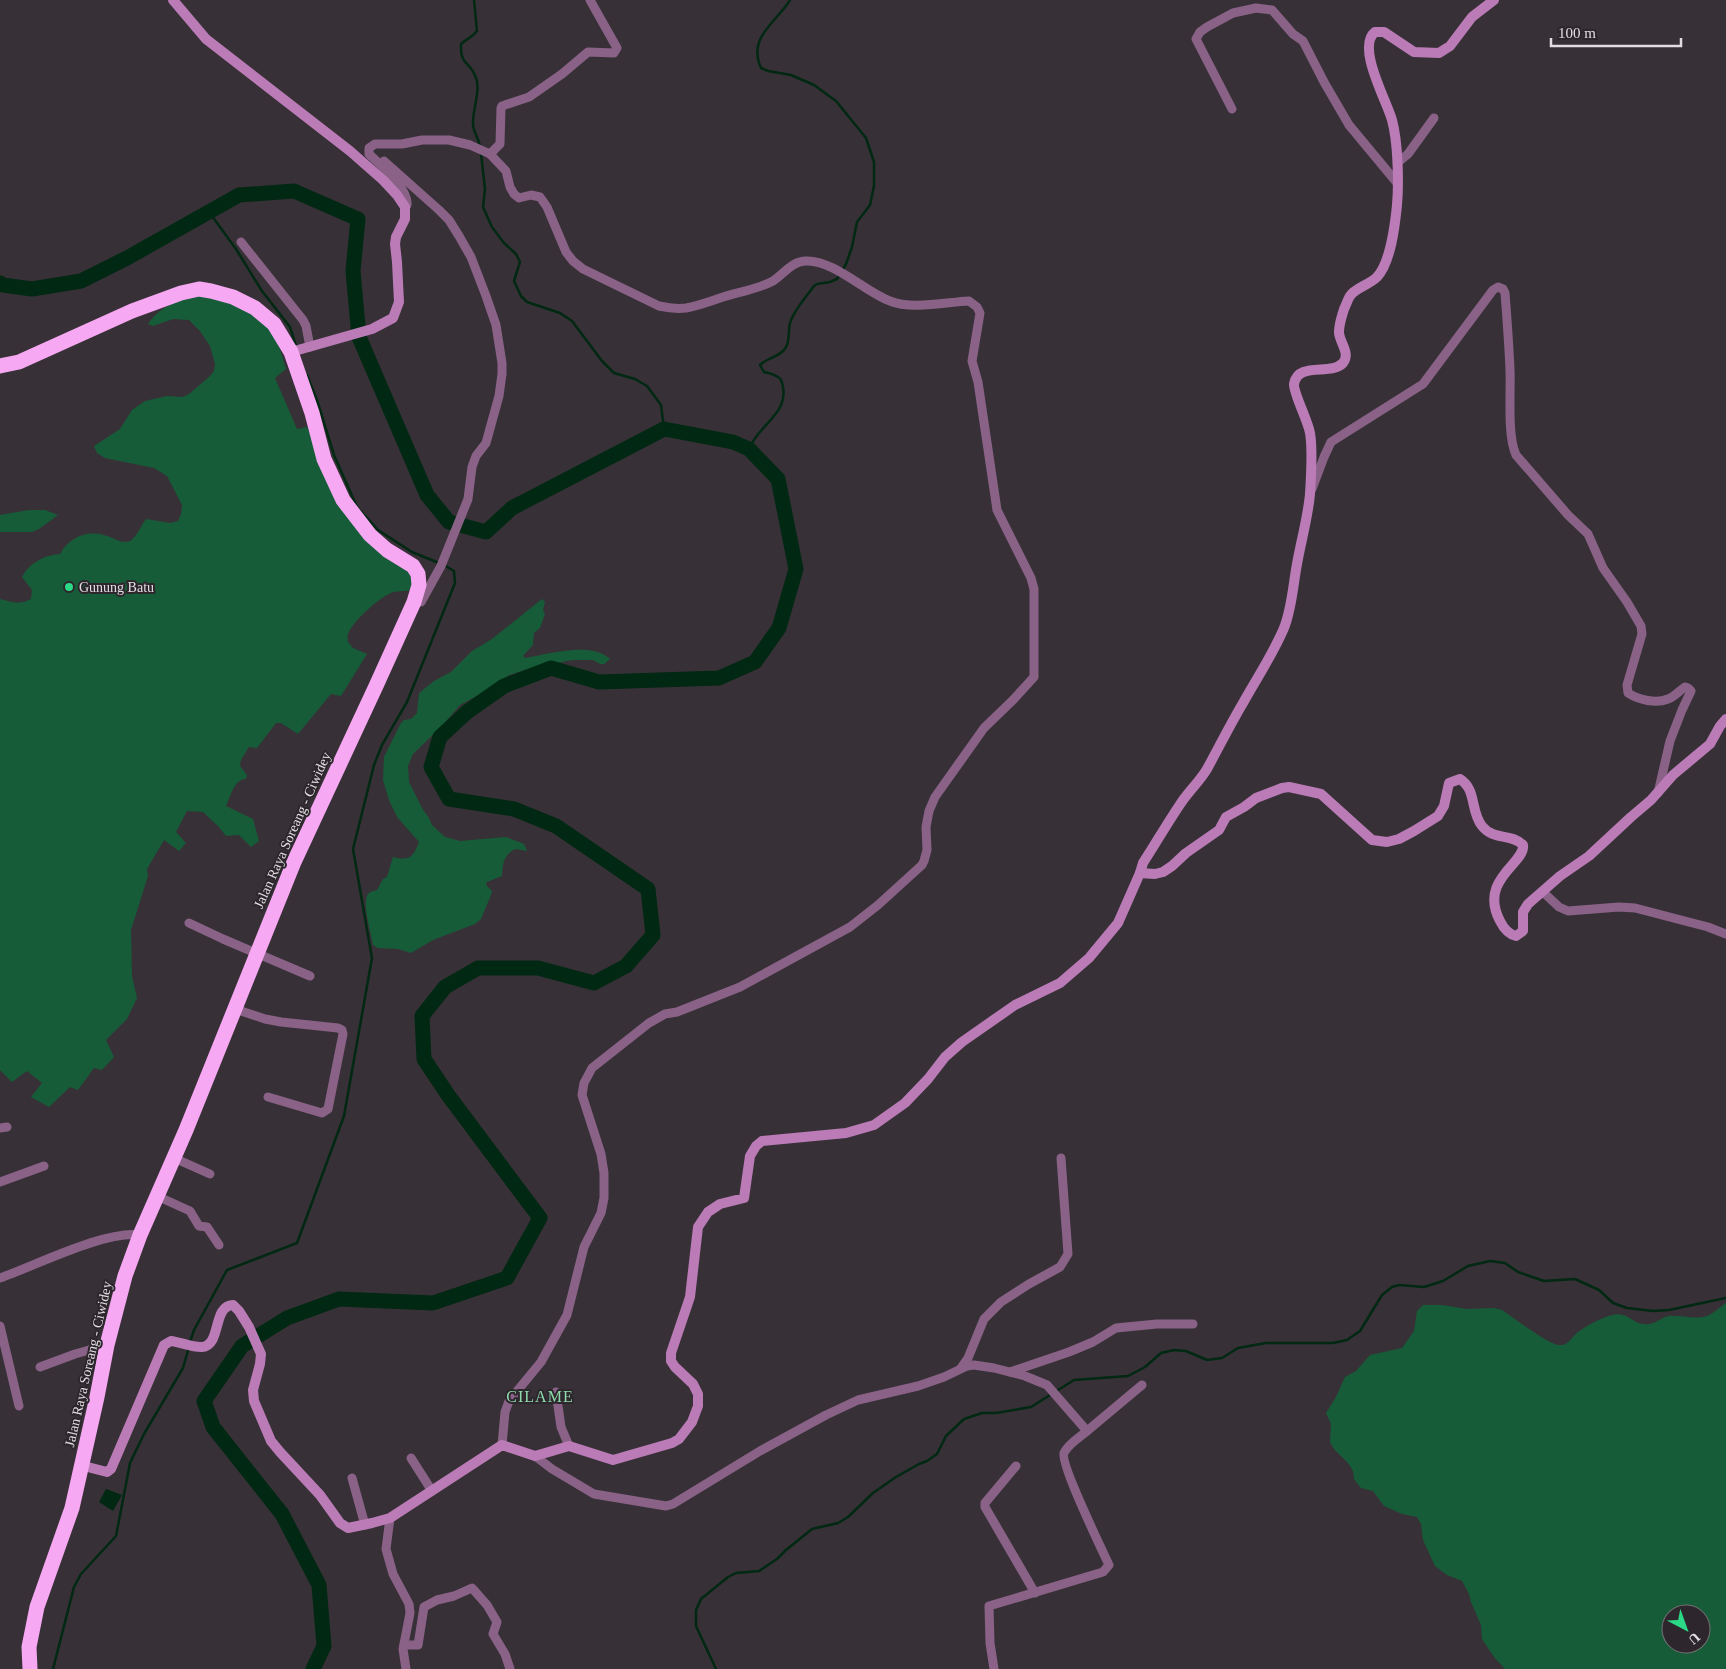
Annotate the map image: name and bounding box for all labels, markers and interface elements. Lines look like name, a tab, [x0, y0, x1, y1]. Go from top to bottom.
scale bar	[1551, 15, 1681, 47]
text: 100 m	[1558, 25, 1596, 41]
place label: Gunung Batu	[79, 580, 154, 595]
marker: Gunung Batu	[63, 581, 75, 593]
street label: Jalan Raya Soreang - Ciwidey	[251, 750, 334, 911]
street label: Jalan Raya Soreang - Ciwidey	[62, 1280, 115, 1448]
district label: CILAME	[506, 1388, 574, 1405]
north arrow	[1661, 1604, 1711, 1654]
text: U	[1685, 1629, 1703, 1647]

